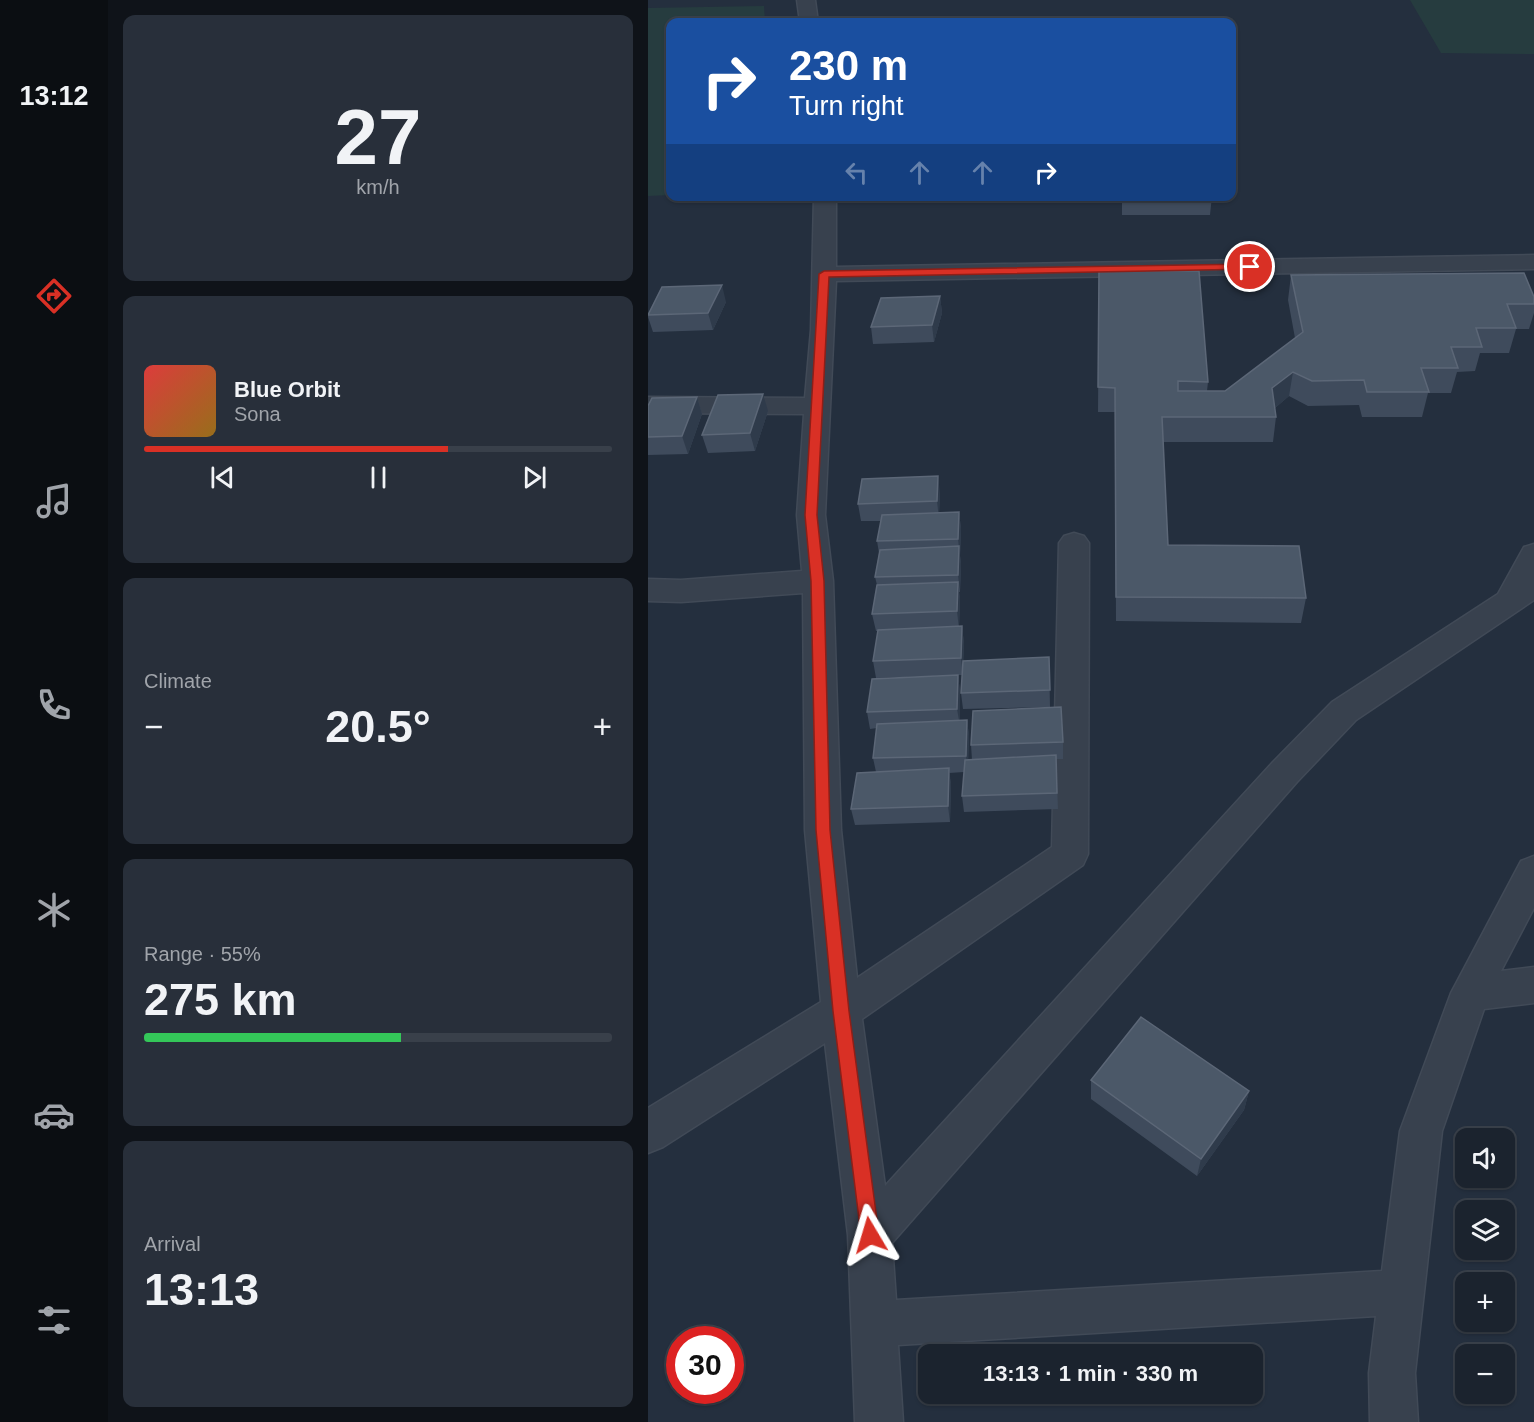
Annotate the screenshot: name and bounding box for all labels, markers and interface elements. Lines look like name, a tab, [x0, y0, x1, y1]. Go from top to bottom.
icon: right	[690, 42, 768, 120]
text: 230 m	[789, 42, 908, 89]
text: 13:12	[19, 81, 89, 111]
text: Turn right	[789, 91, 904, 121]
text: 27	[335, 93, 421, 181]
icon: left	[840, 156, 873, 189]
icon: ahead	[903, 156, 936, 189]
icon: ahead	[966, 156, 999, 189]
icon: right	[1029, 156, 1062, 189]
text: km/h	[356, 176, 400, 198]
pin	[1224, 241, 1275, 292]
icon: arrive	[1233, 250, 1266, 283]
icon: directions	[33, 275, 75, 317]
text: Blue Orbit	[234, 377, 340, 402]
text: Sona	[234, 403, 281, 425]
icon: previous	[206, 461, 239, 494]
icon: pause	[362, 461, 395, 494]
icon: next	[518, 461, 551, 494]
icon: music	[33, 480, 75, 522]
text: Climate	[144, 670, 212, 692]
icon: phone	[33, 684, 75, 726]
text: 20.5°	[325, 701, 431, 752]
text: −	[144, 708, 163, 745]
text: +	[593, 708, 612, 745]
icon: climate	[33, 889, 75, 931]
text: Range · 55%	[144, 943, 261, 965]
text: 275 km	[144, 974, 297, 1025]
icon: car	[33, 1094, 75, 1136]
map controls	[1455, 1128, 1515, 1404]
button: sound	[1455, 1128, 1515, 1188]
button: layers	[1455, 1200, 1515, 1260]
position arrow	[838, 1203, 902, 1267]
text: Arrival	[144, 1233, 201, 1255]
text: 13:13	[144, 1264, 259, 1315]
button: +	[1455, 1272, 1515, 1332]
icon: filters	[33, 1299, 75, 1341]
speed limit sign: 30	[666, 1326, 744, 1404]
button: −	[1455, 1344, 1515, 1404]
text: 13:13 · 1 min · 330 m	[983, 1361, 1198, 1386]

